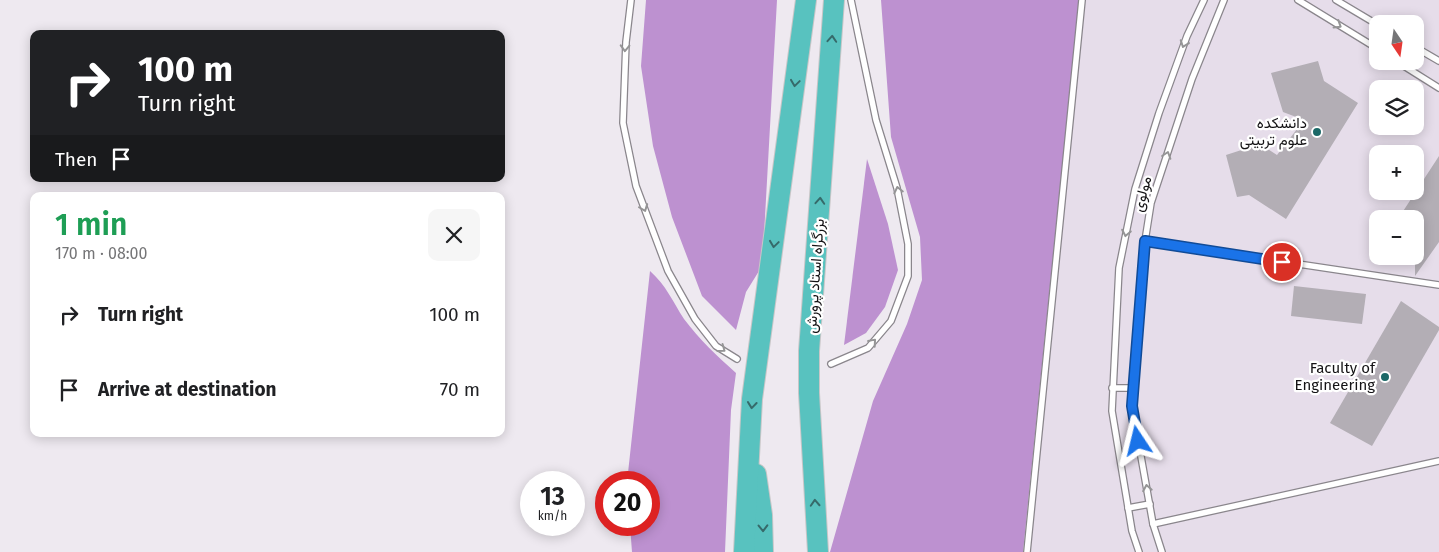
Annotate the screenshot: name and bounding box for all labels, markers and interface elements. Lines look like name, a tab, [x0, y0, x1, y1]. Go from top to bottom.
north arrow	[1369, 15, 1424, 70]
map controls	[1369, 15, 1424, 265]
one-way arrow	[1332, 18, 1341, 28]
one-way arrow	[826, 35, 837, 43]
one-way arrow	[1180, 39, 1190, 48]
one-way arrow	[620, 45, 631, 53]
text: 100 m	[138, 48, 233, 90]
icon: right	[55, 50, 120, 115]
one-way arrow	[790, 79, 801, 87]
button: layers	[1369, 80, 1424, 135]
text: Turn right	[138, 90, 235, 117]
place label: دانشکده علوم تربیتی	[1240, 114, 1307, 150]
marker: دانشکده علوم تربیتی	[1311, 126, 1323, 138]
icon: arrive	[107, 145, 135, 173]
button: +	[1369, 145, 1424, 200]
text: Then	[55, 148, 97, 171]
one-way arrow	[1161, 151, 1171, 160]
street label: مولوی	[1129, 174, 1156, 214]
one-way arrow	[893, 186, 904, 195]
one-way arrow	[814, 197, 825, 205]
one-way arrow	[638, 203, 648, 212]
text: 1 min	[55, 207, 127, 243]
button: close	[428, 209, 480, 261]
button: −	[1369, 210, 1424, 265]
street label: بزرگراه استاد پرورش	[802, 218, 829, 334]
one-way arrow	[1121, 228, 1132, 237]
one-way arrow	[769, 240, 780, 248]
pin	[1261, 241, 1303, 283]
text: 170 m · 08:00	[55, 244, 147, 263]
icon: arrive	[1268, 248, 1296, 276]
icon: right	[55, 301, 83, 329]
text: Turn right	[98, 303, 183, 326]
text: 100 m	[429, 303, 480, 326]
one-way arrow	[867, 338, 876, 347]
one-way arrow	[716, 343, 725, 351]
place label: Faculty of Engineering	[1295, 359, 1376, 394]
marker: Faculty of Engineering	[1379, 371, 1391, 383]
icon: arrive	[55, 376, 83, 404]
text: Arrive at destination	[98, 378, 277, 401]
text: 70 m	[440, 378, 480, 401]
one-way arrow	[746, 401, 757, 409]
position arrow	[1111, 414, 1163, 466]
speed limit sign: 20	[595, 471, 660, 536]
text: 13	[540, 482, 565, 512]
one-way arrow	[1142, 483, 1152, 492]
one-way arrow	[810, 499, 820, 507]
text: km/h	[538, 509, 567, 523]
one-way arrow	[757, 524, 768, 532]

